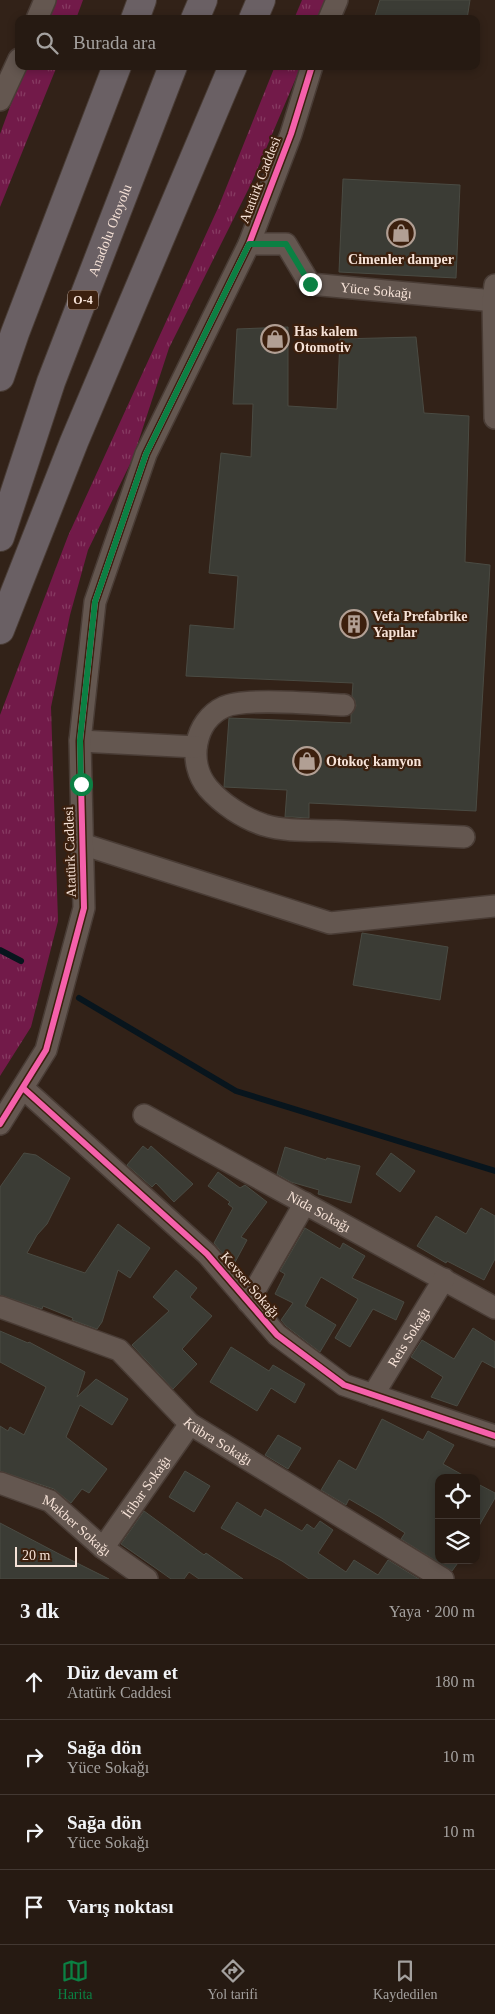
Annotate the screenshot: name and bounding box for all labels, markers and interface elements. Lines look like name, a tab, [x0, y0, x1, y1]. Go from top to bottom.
search box	[15, 15, 480, 70]
icon: search	[33, 29, 61, 57]
text: Burada ara	[73, 32, 156, 53]
street label: Atatürk Caddesi	[237, 135, 283, 225]
street label: Anadolu Otoyolu	[85, 182, 134, 278]
shop icon: Cimenler damper	[386, 218, 416, 248]
place label: Cimenler damper	[348, 252, 454, 267]
route end	[299, 273, 322, 296]
street label: Yüce Sokağı	[340, 279, 413, 301]
road number: O-4	[68, 290, 98, 310]
shop icon: Has kalem Otomotiv	[260, 324, 290, 354]
place label: Has kalem Otomotiv	[294, 324, 358, 355]
building icon: Vefa Prefabrike Yapılar	[339, 609, 369, 639]
place label: Vefa Prefabrike Yapılar	[373, 609, 467, 640]
shop icon: Otokoç kamyon	[292, 746, 322, 776]
place label: Otokoç kamyon	[326, 754, 422, 769]
route start	[70, 773, 93, 796]
street label: Atatürk Caddesi	[61, 806, 79, 898]
street label: Nida Sokağı	[285, 1188, 353, 1235]
street label: Kevser Sokağı	[217, 1249, 283, 1321]
street label: Reis Sokağı	[385, 1304, 433, 1370]
street label: Kübra Sokağı	[181, 1415, 255, 1468]
street label: İtibar Sokağı	[119, 1452, 173, 1521]
map controls	[435, 1474, 480, 1564]
button: locate	[435, 1474, 480, 1519]
street label: Makber Sokağı	[41, 1492, 114, 1559]
button: layers	[435, 1519, 480, 1564]
scale bar	[15, 1544, 78, 1567]
text: 20 m	[22, 1548, 50, 1563]
text: 3 dk	[20, 1599, 59, 1623]
text: Yaya · 200 m	[389, 1603, 475, 1620]
text: Düz devam et	[67, 1662, 178, 1683]
icon: ahead	[20, 1668, 48, 1696]
text: 180 m	[435, 1673, 475, 1690]
text: Atatürk Caddesi	[67, 1684, 171, 1701]
text: Sağa dön	[67, 1737, 141, 1758]
icon: right	[20, 1743, 48, 1771]
text: 10 m	[443, 1748, 475, 1765]
text: Yüce Sokağı	[67, 1759, 149, 1776]
text: Sağa dön	[67, 1812, 141, 1833]
icon: right	[20, 1818, 48, 1846]
text: 10 m	[443, 1823, 475, 1840]
text: Yüce Sokağı	[67, 1834, 149, 1851]
icon: arrive	[20, 1893, 48, 1921]
text: Varış noktası	[67, 1896, 173, 1917]
tab: Harita	[58, 1957, 93, 2003]
tab: Yol tarifi	[208, 1957, 258, 2003]
tab: Kaydedilen	[373, 1957, 437, 2003]

